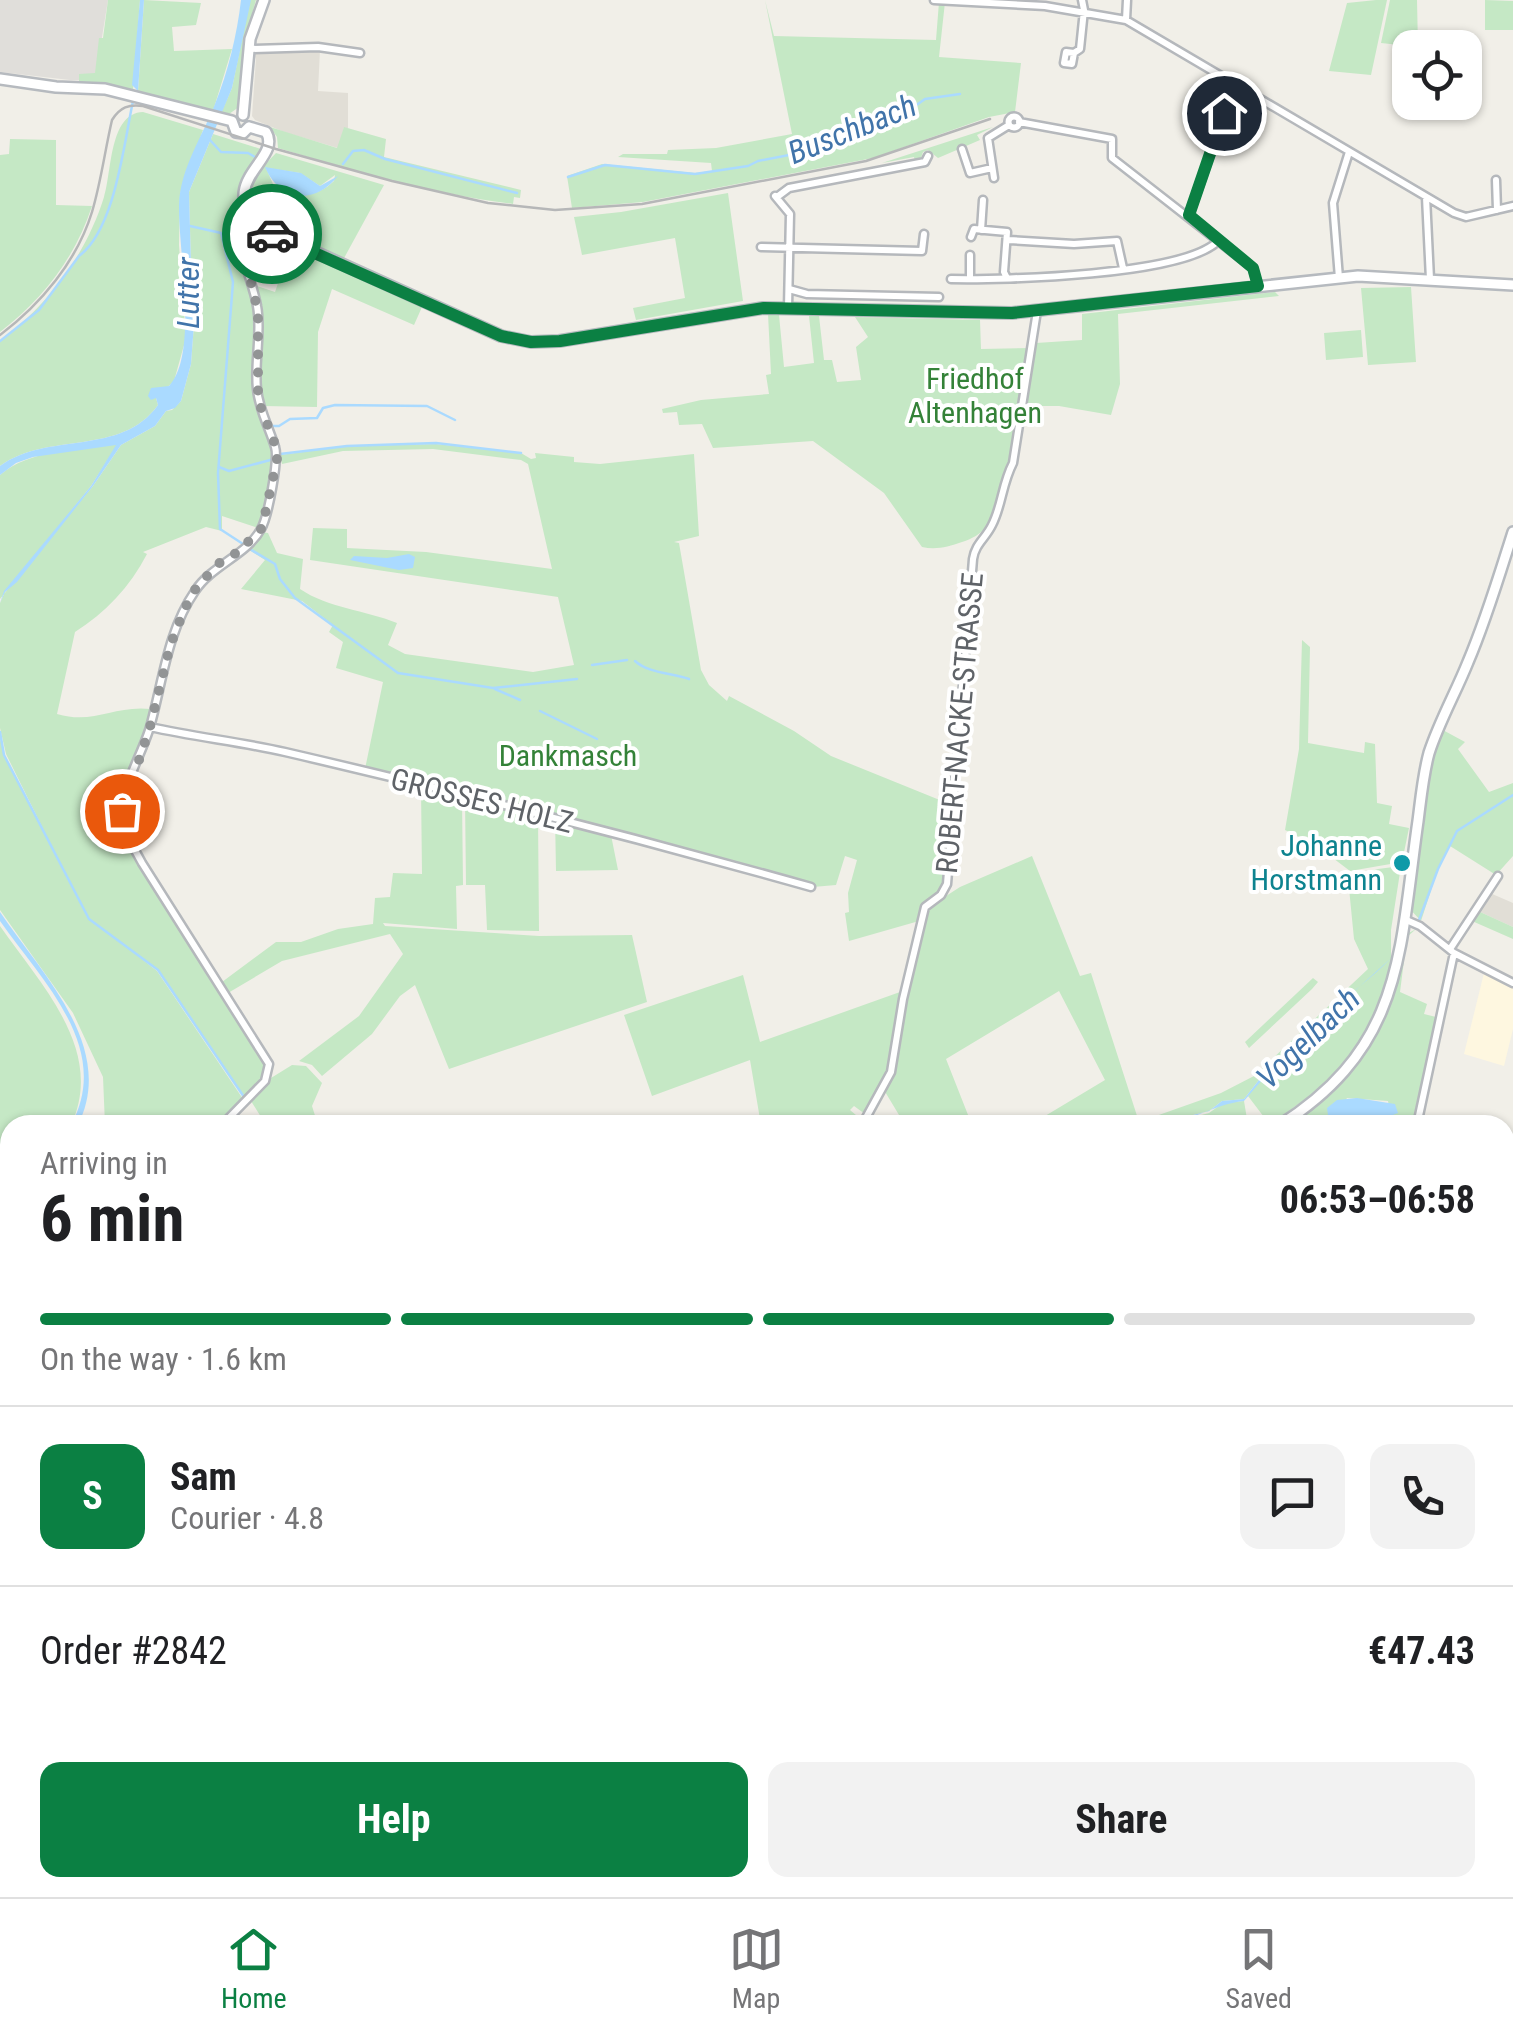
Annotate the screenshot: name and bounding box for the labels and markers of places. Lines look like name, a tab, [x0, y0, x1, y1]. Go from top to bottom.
pin	[1182, 71, 1267, 156]
pin	[80, 769, 165, 854]
place label: Johanne Horstmann	[1251, 828, 1382, 897]
marker: Johanne Horstmann	[1391, 852, 1413, 874]

